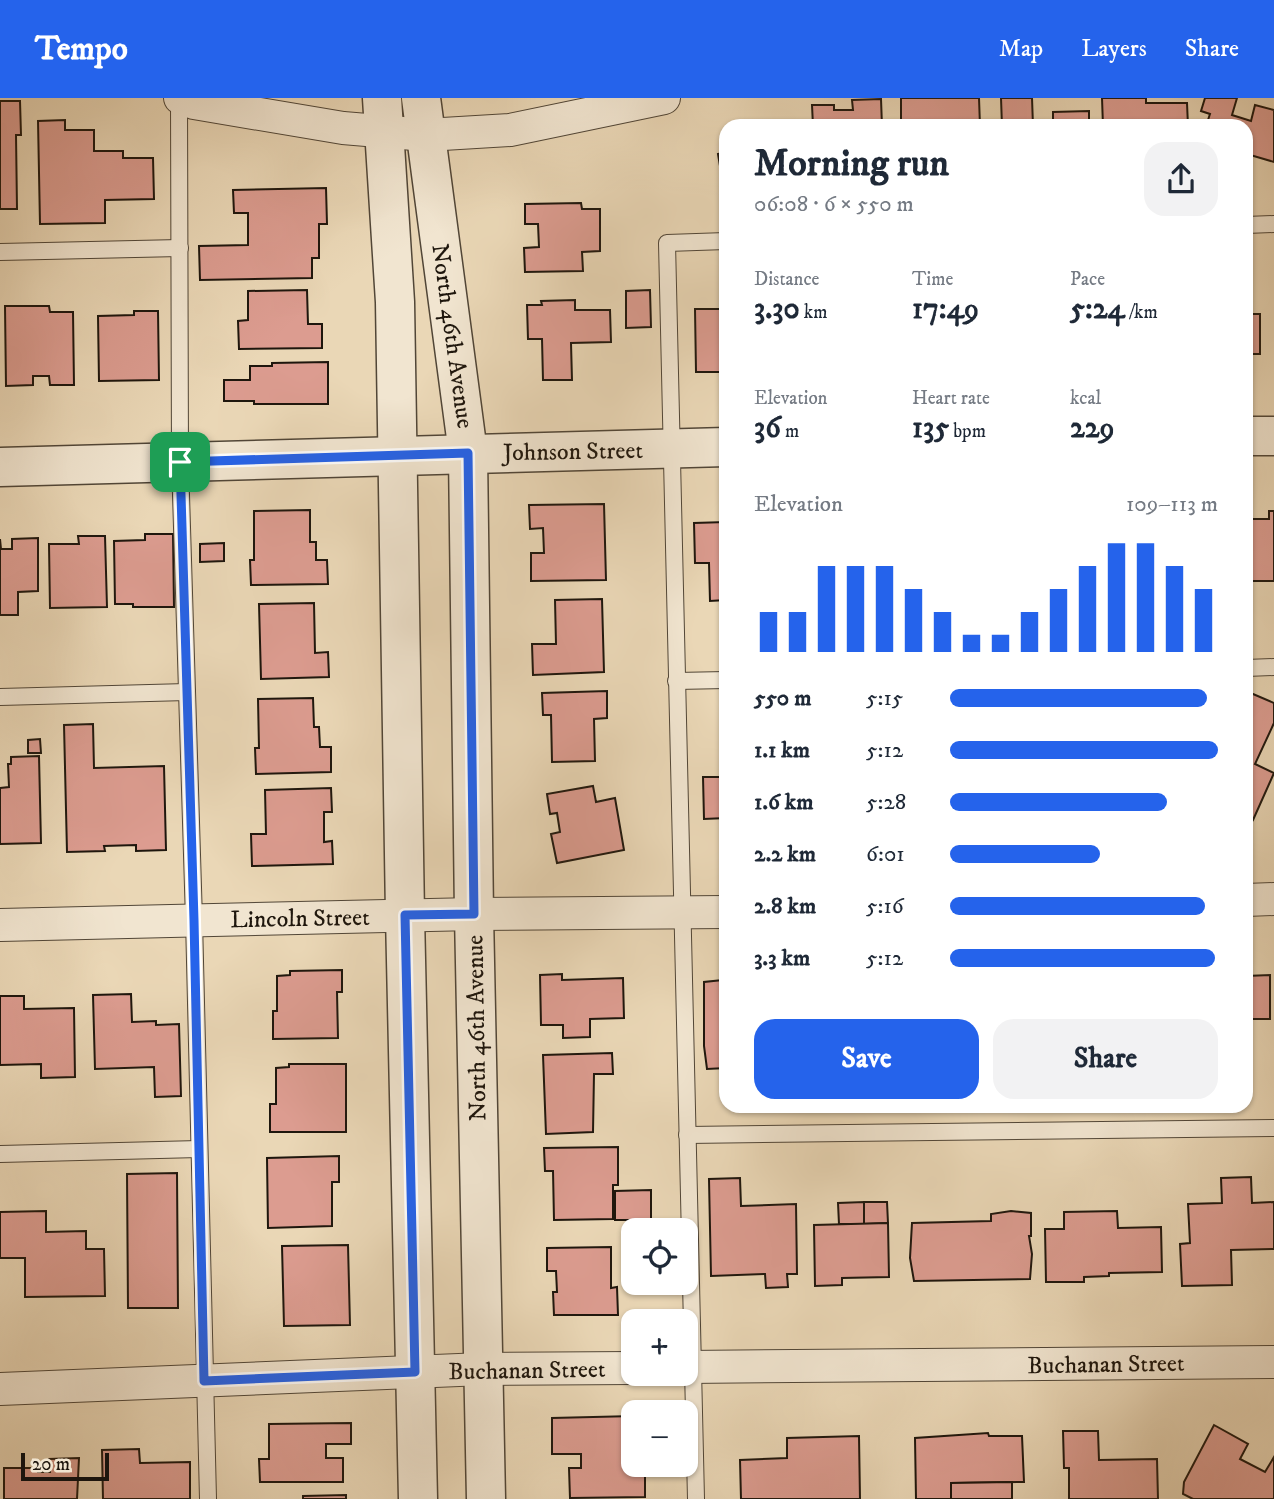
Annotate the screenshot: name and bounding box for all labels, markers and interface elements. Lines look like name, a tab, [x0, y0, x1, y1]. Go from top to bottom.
text: Tempo	[35, 29, 128, 70]
text: Map	[999, 34, 1043, 64]
text: Layers	[1081, 34, 1147, 64]
text: Share	[1185, 34, 1239, 64]
text: Morning run	[754, 140, 949, 188]
button: share	[1144, 142, 1218, 216]
text: 06:08 · 6 × 550 m	[754, 190, 914, 219]
street label: North 46th Avenue	[424, 242, 480, 430]
text: Distance	[754, 268, 819, 291]
text: Time	[912, 268, 953, 291]
text: Pace	[1070, 268, 1105, 291]
text: 3.30	[754, 291, 800, 328]
text: 17:49	[912, 291, 979, 328]
text: 5:24	[1070, 291, 1125, 328]
text: km	[800, 301, 827, 324]
text: /km	[1125, 301, 1158, 324]
text: Elevation	[754, 387, 828, 410]
text: Heart rate	[912, 387, 990, 410]
text: kcal	[1070, 387, 1101, 410]
text: 36	[754, 410, 781, 447]
text: 135	[912, 410, 949, 447]
text: 229	[1070, 410, 1114, 447]
text: m	[781, 420, 799, 443]
text: bpm	[949, 420, 986, 443]
pin	[150, 432, 210, 492]
street label: Johnson Street	[501, 436, 644, 468]
icon: arrive	[161, 443, 199, 481]
text: Elevation	[754, 490, 843, 519]
text: 109–113 m	[1126, 490, 1218, 519]
text: 550 m	[754, 684, 811, 713]
text: 5:15	[866, 684, 903, 713]
text: 1.1 km	[754, 736, 810, 765]
text: 5:12	[866, 736, 903, 765]
text: 1.6 km	[754, 788, 813, 817]
text: 5:28	[866, 788, 906, 817]
text: 2.2 km	[754, 840, 816, 869]
text: 6:01	[866, 840, 905, 869]
text: 2.8 km	[754, 892, 816, 921]
text: 5:16	[866, 892, 904, 921]
street label: Lincoln Street	[230, 903, 370, 935]
street label: North 46th Avenue	[460, 935, 494, 1121]
text: 3.3 km	[754, 944, 810, 973]
text: 5:12	[866, 944, 903, 973]
button: Save	[754, 1019, 979, 1099]
button: Share	[993, 1019, 1218, 1099]
map controls	[621, 1218, 698, 1477]
button: locate	[621, 1218, 698, 1295]
button: +	[621, 1309, 698, 1386]
street label: Buchanan Street	[1027, 1349, 1185, 1381]
street label: Buchanan Street	[448, 1355, 606, 1387]
button: −	[621, 1400, 698, 1477]
scale bar	[21, 1450, 108, 1482]
text: 20 m	[32, 1453, 70, 1476]

